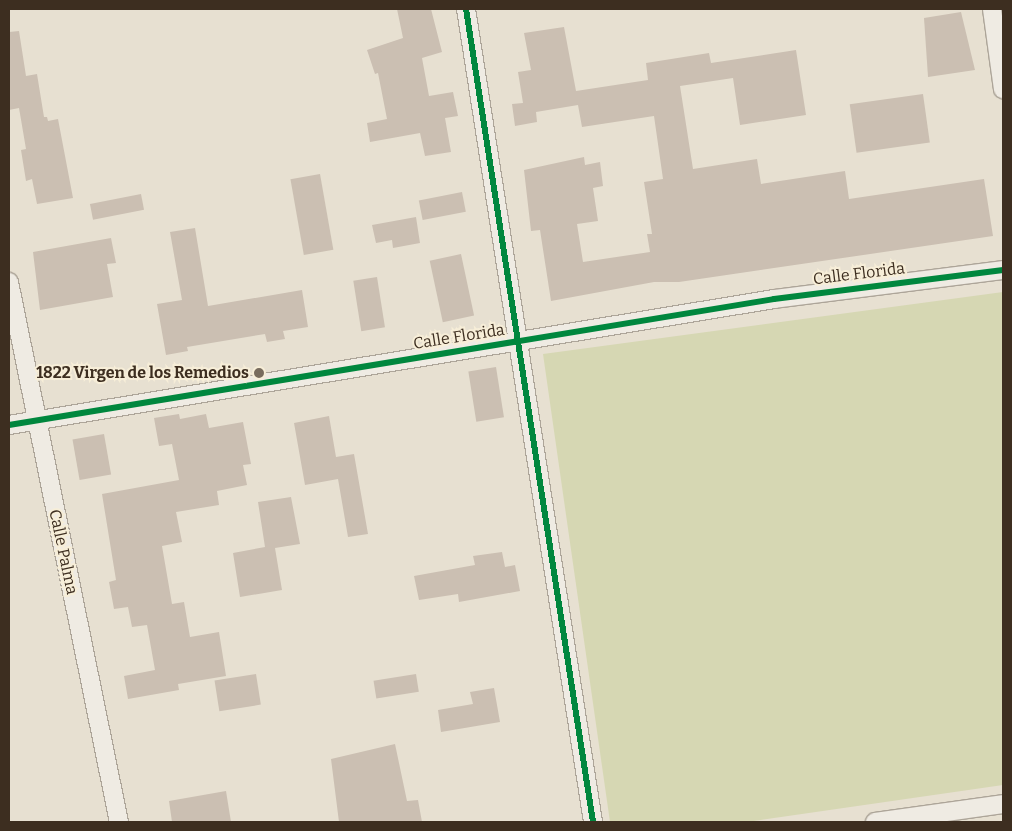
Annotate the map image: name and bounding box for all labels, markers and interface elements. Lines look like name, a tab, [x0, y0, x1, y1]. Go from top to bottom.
street label: Calle Florida	[812, 259, 906, 289]
street label: Calle Florida	[412, 320, 506, 354]
place label: 1822 Virgen de los Remedios	[36, 363, 249, 383]
marker: 1822 Virgen de los Remedios	[253, 367, 265, 379]
street label: Calle Palma	[45, 508, 81, 596]

